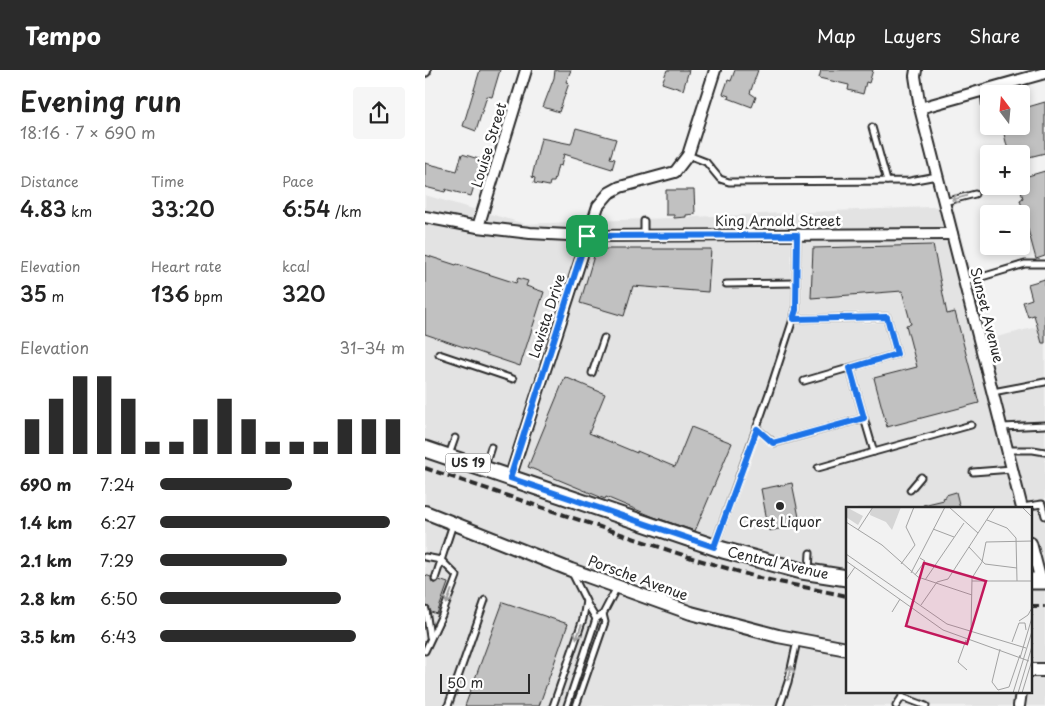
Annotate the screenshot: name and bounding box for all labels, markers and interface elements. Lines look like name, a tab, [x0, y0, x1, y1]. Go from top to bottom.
text: Tempo	[25, 17, 101, 53]
text: Map	[817, 22, 856, 49]
text: Layers	[884, 22, 941, 49]
text: Share	[969, 22, 1020, 49]
text: Evening run	[20, 79, 182, 122]
north arrow	[980, 85, 1030, 135]
map controls	[980, 85, 1030, 255]
button: share	[353, 87, 405, 139]
street label: Louise Street	[466, 99, 512, 190]
text: 18:16 · 7 × 690 m	[20, 120, 156, 144]
button: +	[980, 145, 1030, 195]
text: Distance	[20, 171, 79, 192]
text: Time	[151, 171, 184, 192]
text: Pace	[282, 171, 314, 192]
text: 4.83	[20, 192, 67, 224]
text: 33:20	[151, 192, 215, 224]
text: 6:54	[282, 192, 331, 224]
one-way arrow	[952, 194, 968, 204]
text: km	[67, 201, 92, 222]
text: /km	[331, 201, 362, 222]
button: −	[980, 205, 1030, 255]
street label: King Arnold Street	[715, 210, 841, 231]
pin	[566, 215, 608, 257]
icon: arrive	[573, 222, 601, 250]
text: Elevation	[20, 256, 80, 277]
text: Heart rate	[151, 256, 222, 277]
text: kcal	[282, 256, 310, 277]
street label: Sunset Avenue	[965, 265, 1010, 365]
street label: Lavista Drive	[523, 271, 570, 361]
text: 35	[20, 277, 47, 309]
text: 136	[151, 277, 189, 309]
text: 320	[282, 277, 325, 309]
text: m	[47, 286, 64, 307]
text: bpm	[189, 286, 223, 307]
text: Elevation	[20, 335, 89, 359]
text: 31–34 m	[340, 335, 405, 359]
road number: US 19	[445, 453, 491, 472]
text: 690 m	[20, 472, 71, 496]
text: 7:24	[100, 472, 135, 496]
marker: Crest Liquor	[774, 500, 786, 512]
inset map	[846, 507, 1033, 694]
text: 1.4 km	[20, 510, 72, 534]
text: 6:27	[100, 510, 136, 534]
place label: Crest Liquor	[739, 511, 822, 532]
street label: Central Avenue	[725, 541, 831, 584]
text: 2.1 km	[20, 548, 72, 572]
text: 7:29	[100, 548, 134, 572]
street label: Porsche Avenue	[585, 550, 691, 605]
text: 2.8 km	[20, 586, 75, 610]
text: 6:50	[100, 586, 138, 610]
one-way arrow	[444, 589, 453, 604]
text: 3.5 km	[20, 624, 75, 648]
text: 6:43	[100, 624, 137, 648]
one-way arrow	[574, 624, 583, 639]
one-way arrow	[786, 666, 795, 682]
scale bar	[440, 671, 530, 694]
text: 50 m	[447, 672, 483, 693]

